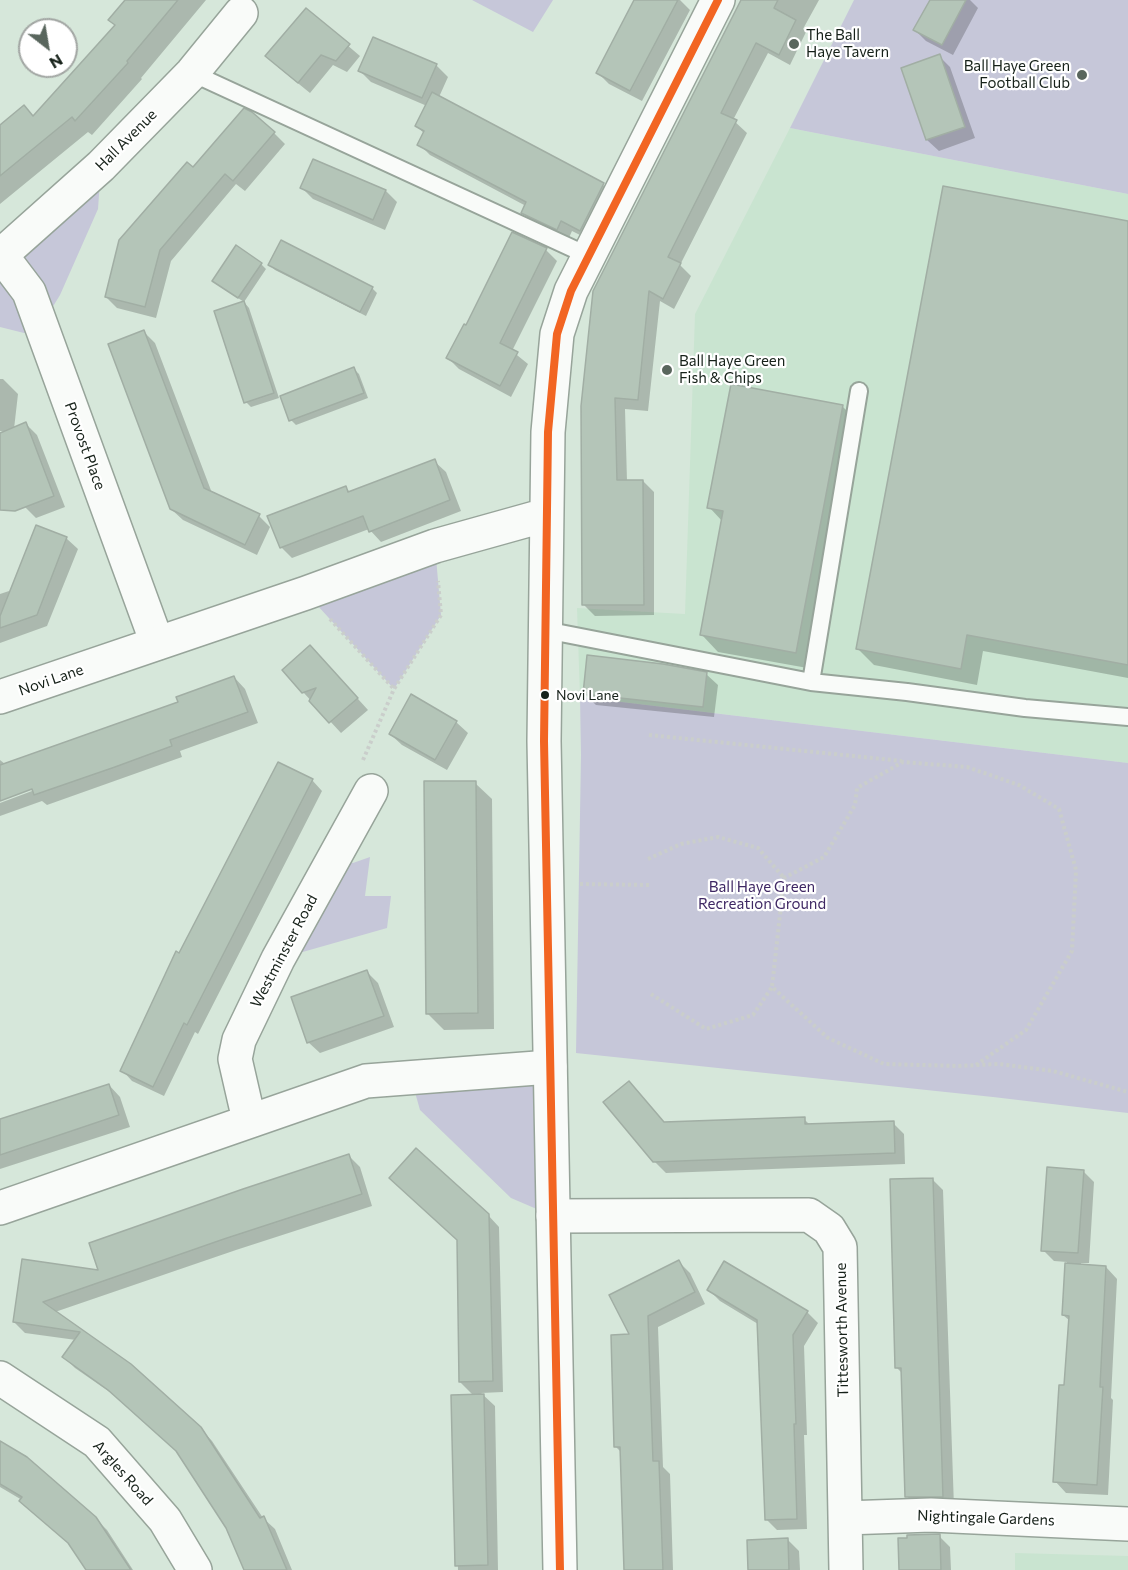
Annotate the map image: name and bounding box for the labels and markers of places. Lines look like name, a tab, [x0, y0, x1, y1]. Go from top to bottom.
place label: The Ball Haye Tavern	[806, 26, 889, 61]
marker: The Ball Haye Tavern	[787, 37, 801, 51]
place label: Ball Haye Green Football Club	[964, 57, 1070, 92]
marker: Ball Haye Green Football Club	[1075, 68, 1089, 82]
place label: Ball Haye Green Fish & Chips	[679, 352, 785, 387]
marker: Ball Haye Green Fish & Chips	[660, 363, 674, 377]
place label: Novi Lane	[556, 687, 619, 703]
marker: Novi Lane	[539, 689, 551, 701]

